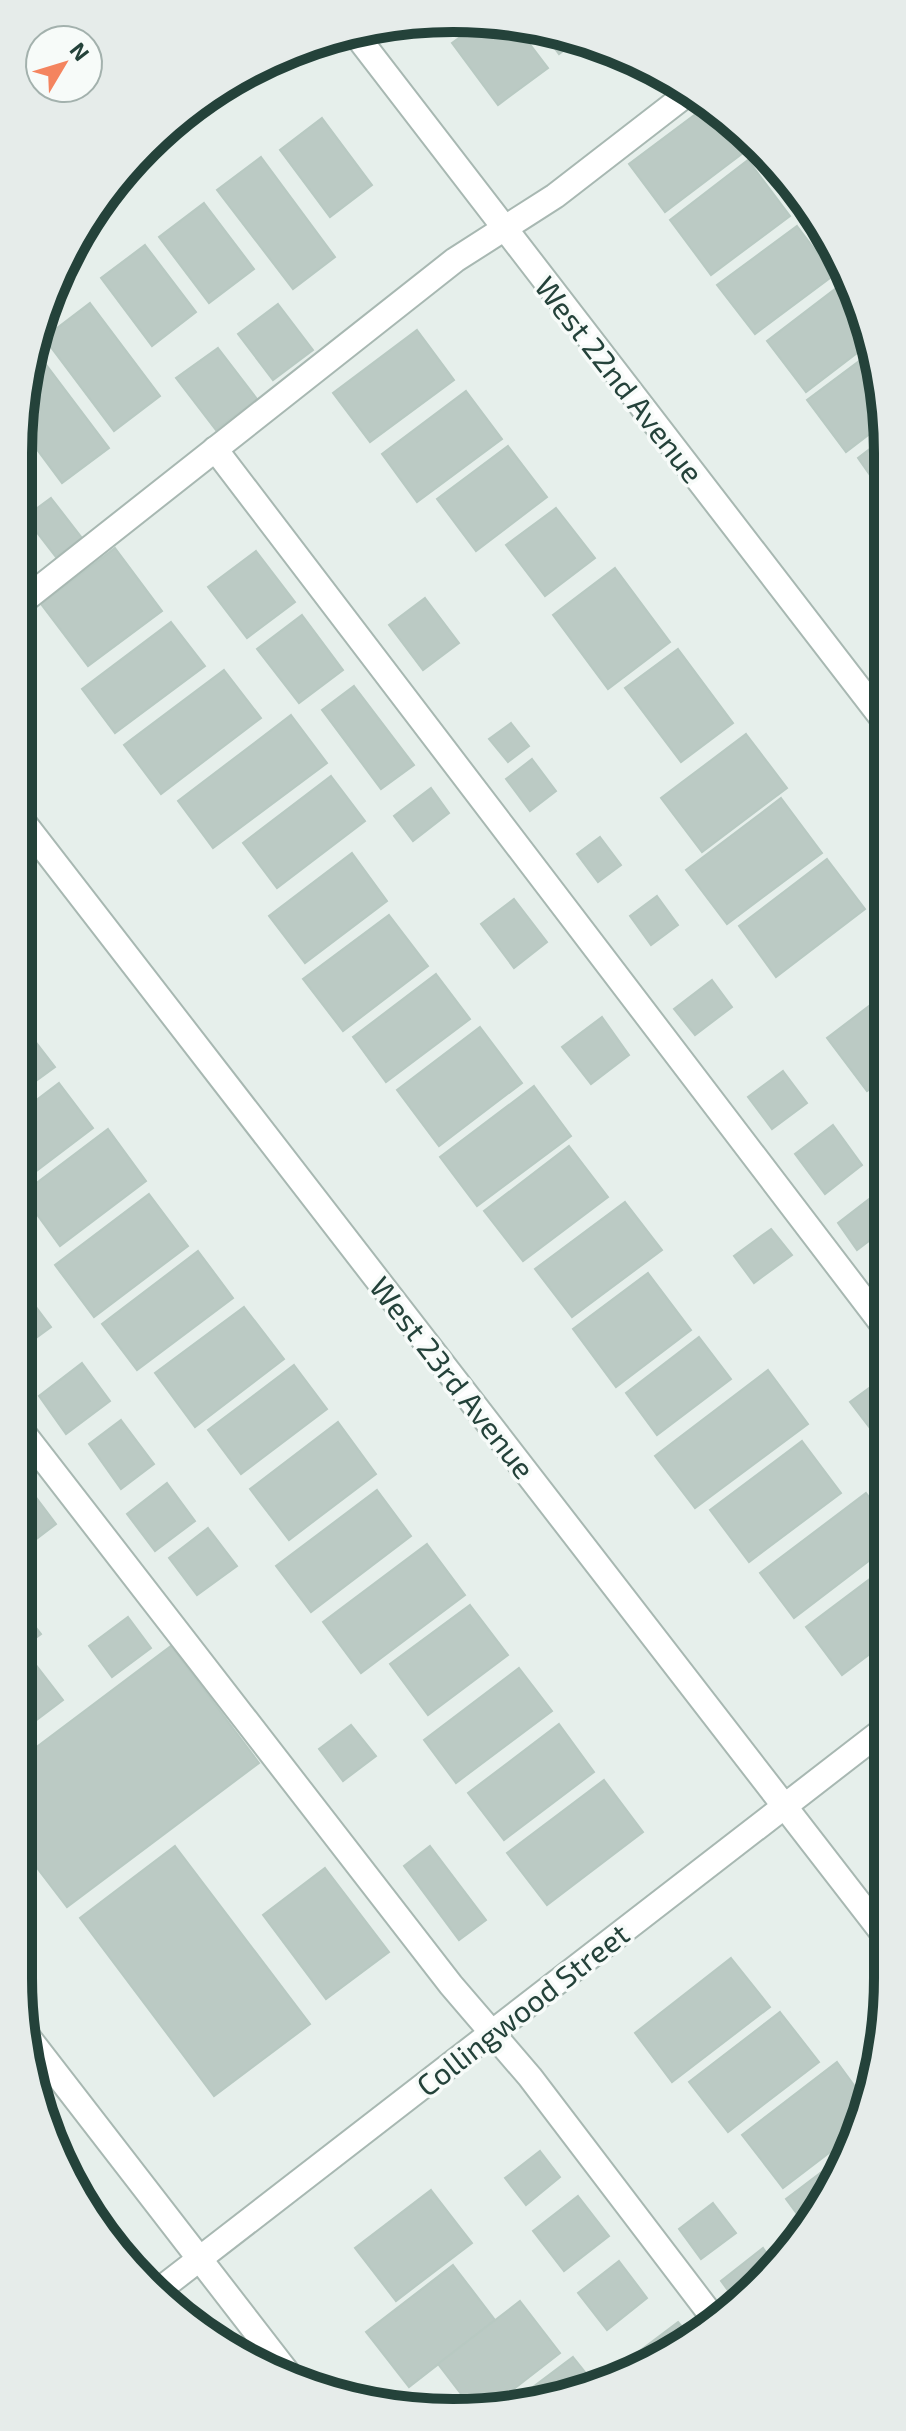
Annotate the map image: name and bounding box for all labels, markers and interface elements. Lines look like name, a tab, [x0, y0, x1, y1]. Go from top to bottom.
north arrow	[24, 24, 104, 104]
text: N	[65, 37, 96, 65]
street label: West 22nd Avenue	[528, 269, 712, 489]
street label: West 23rd Avenue	[363, 1269, 543, 1485]
street label: Collingwood Street	[409, 1915, 635, 2103]

